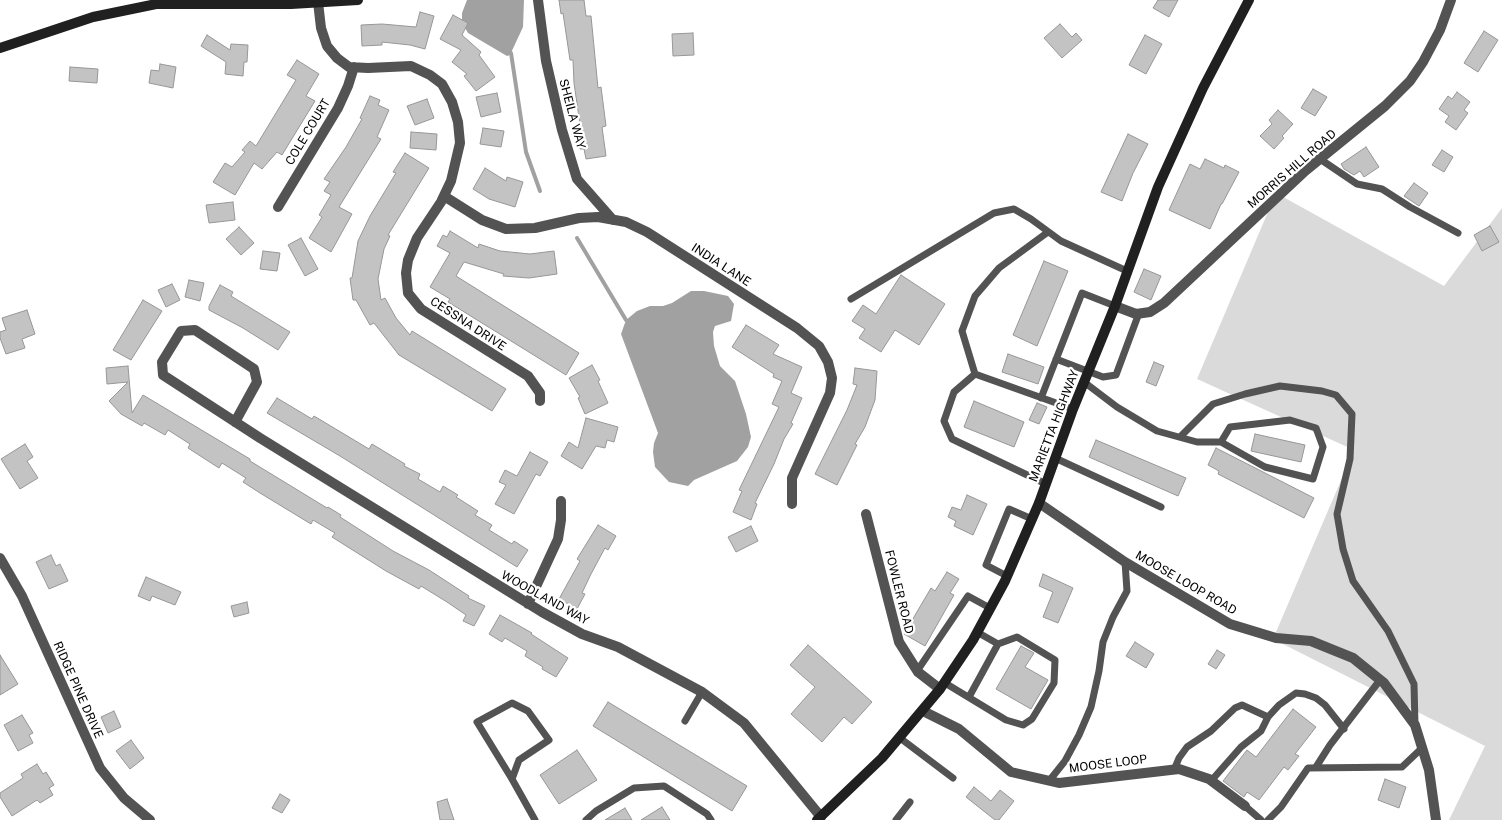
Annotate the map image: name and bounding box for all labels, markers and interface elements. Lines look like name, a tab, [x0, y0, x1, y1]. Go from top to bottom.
street label: SHEILA WAY	[556, 78, 588, 150]
street label: COLE COURT	[283, 96, 333, 168]
street label: MORRIS HILL ROAD	[1245, 127, 1339, 211]
street label: INDIA LANE	[689, 241, 753, 289]
street label: CESSNA DRIVE	[427, 294, 509, 354]
street label: MARIETTA HIGHWAY	[1026, 368, 1082, 484]
street label: MOOSE LOOP ROAD	[1133, 548, 1239, 618]
street label: FOWLER ROAD	[882, 549, 916, 635]
street label: WOODLAND WAY	[499, 568, 591, 628]
street label: RIDGE PINE DRIVE	[50, 639, 106, 741]
street label: MOOSE LOOP	[1068, 752, 1148, 776]

